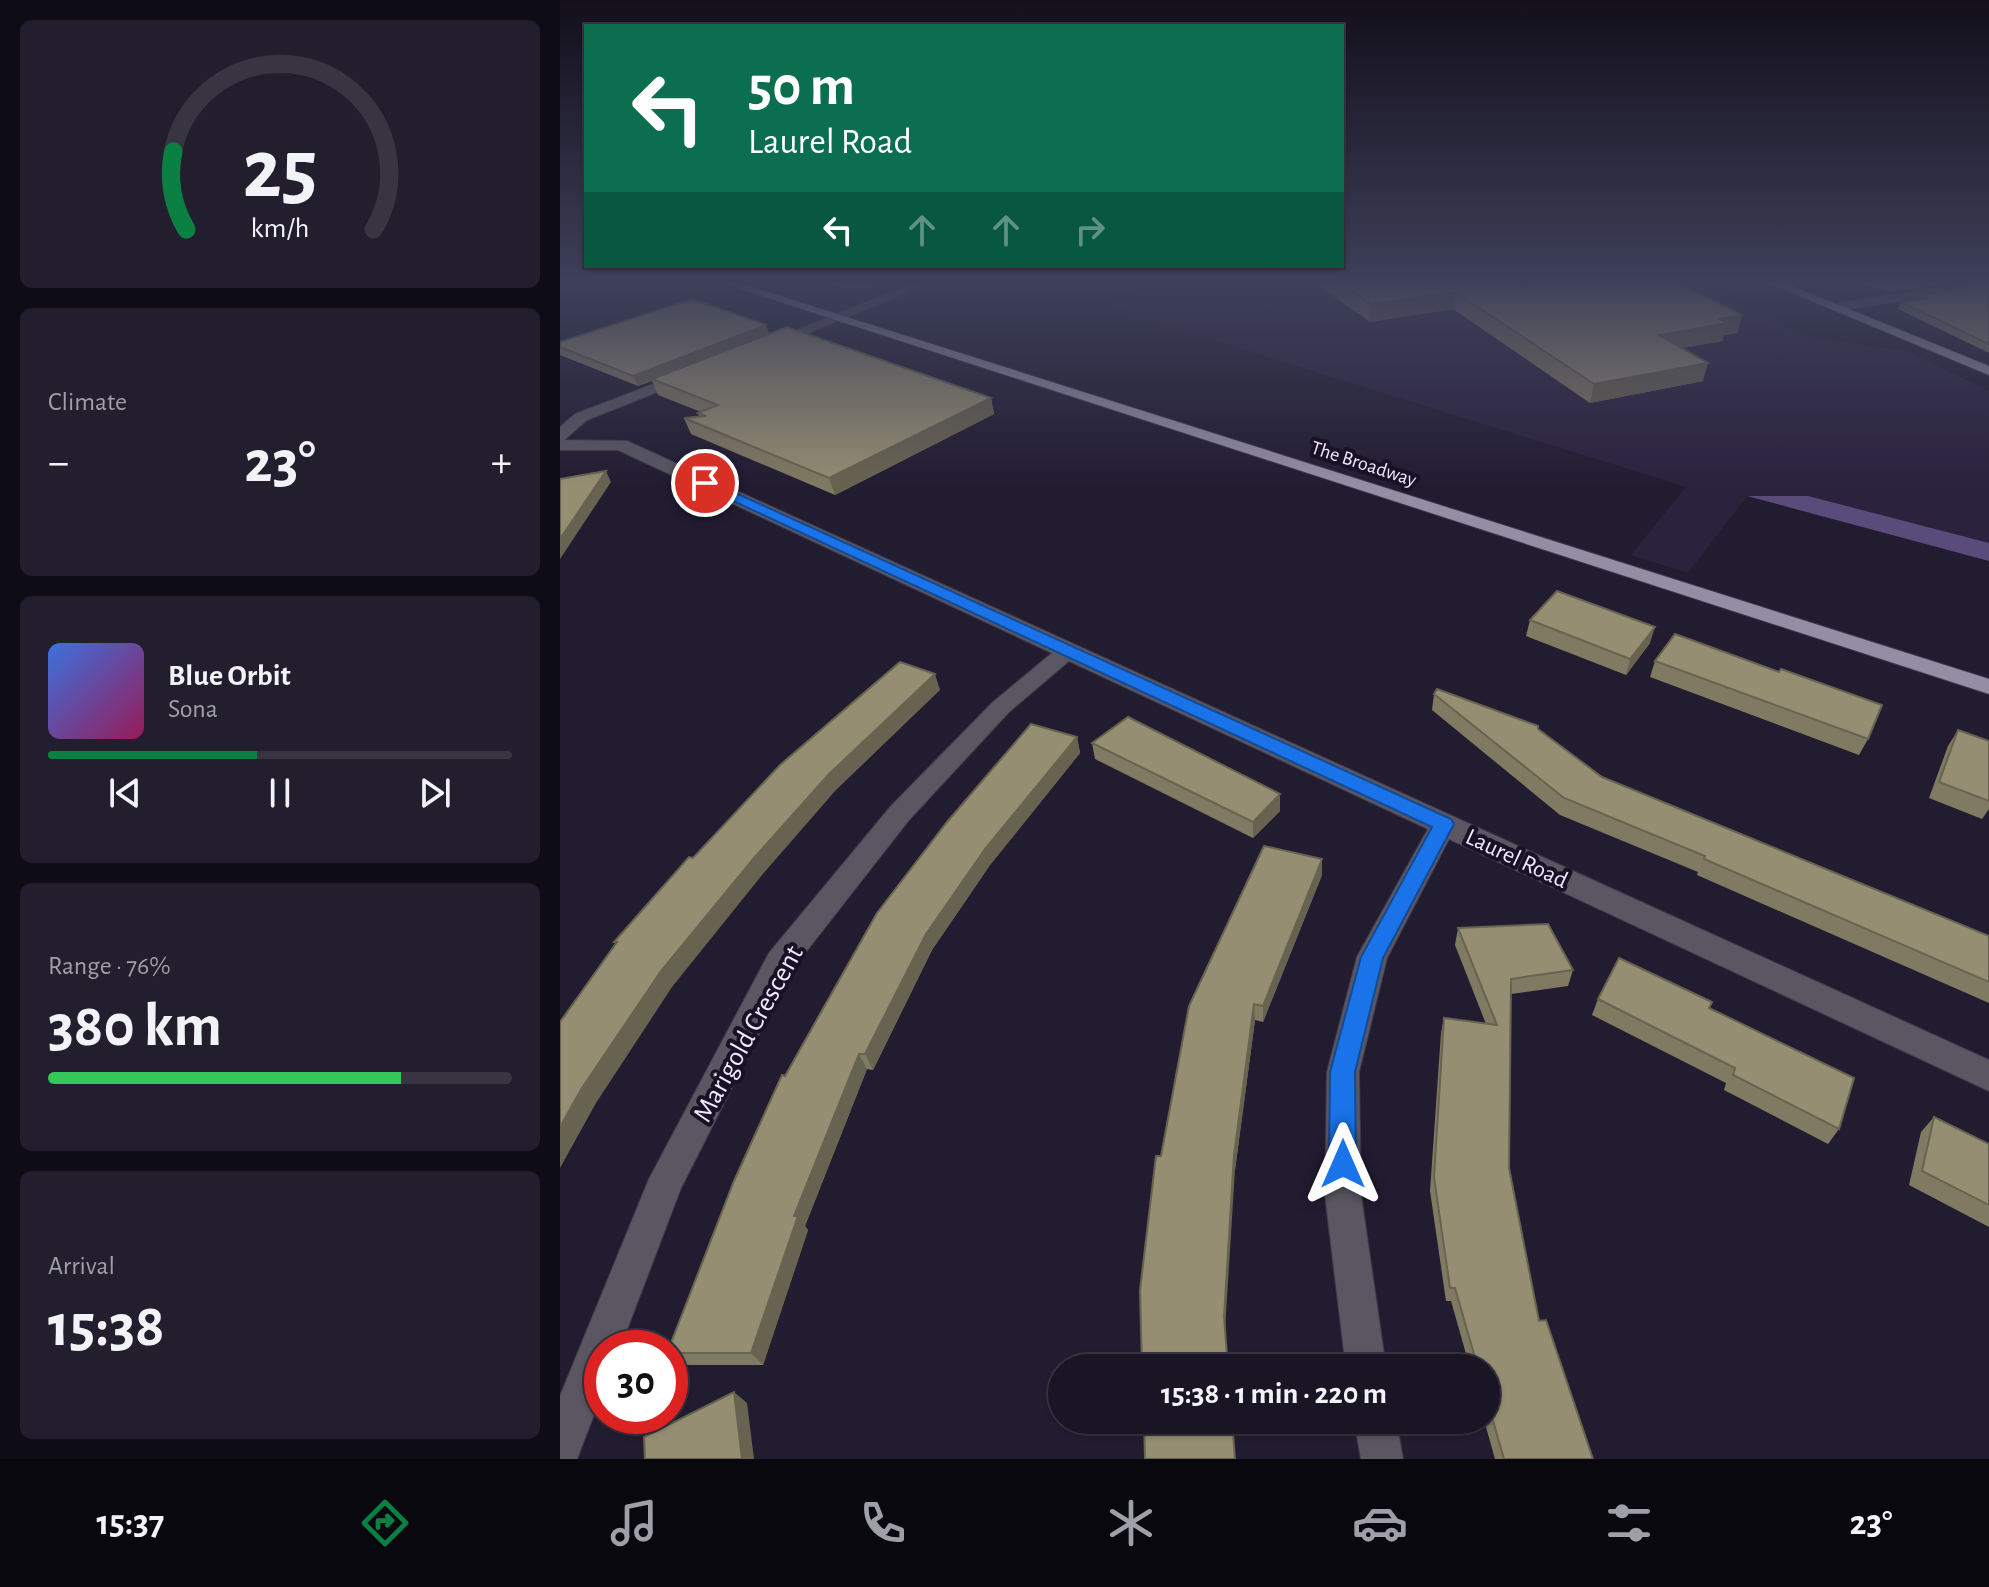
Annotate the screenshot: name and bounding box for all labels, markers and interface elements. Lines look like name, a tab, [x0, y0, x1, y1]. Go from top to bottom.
icon: left	[616, 56, 720, 160]
text: 50 m	[748, 59, 855, 115]
text: Laurel Road	[748, 124, 912, 160]
text: 25	[242, 128, 318, 212]
icon: left	[816, 208, 860, 252]
icon: ahead	[900, 208, 944, 252]
icon: ahead	[984, 208, 1028, 252]
icon: right	[1068, 208, 1112, 252]
text: km/h	[251, 214, 309, 243]
text: Climate	[48, 389, 127, 415]
text: 23°	[244, 433, 316, 493]
street label: The Broadway	[1309, 438, 1419, 491]
text: −	[48, 441, 69, 485]
text: +	[491, 441, 512, 485]
pin	[671, 449, 739, 517]
icon: arrive	[683, 461, 727, 505]
text: Blue Orbit	[168, 661, 291, 691]
text: Sona	[168, 696, 218, 722]
icon: previous	[103, 771, 147, 815]
icon: pause	[258, 771, 302, 815]
icon: next	[413, 771, 457, 815]
street label: Laurel Road	[1462, 825, 1571, 893]
street label: Marigold Crescent	[689, 941, 809, 1127]
text: Range · 76%	[48, 953, 171, 979]
text: 380 km	[48, 997, 222, 1057]
position arrow	[1301, 1122, 1385, 1206]
text: Arrival	[48, 1253, 115, 1279]
text: 15:38	[48, 1297, 165, 1357]
speed limit sign: 30	[584, 1330, 688, 1434]
text: 15:38 · 1 min · 220 m	[1161, 1379, 1387, 1409]
icon: directions	[357, 1495, 413, 1551]
icon: music	[606, 1495, 662, 1551]
icon: phone	[855, 1495, 911, 1551]
icon: climate	[1103, 1495, 1159, 1551]
icon: car	[1352, 1495, 1408, 1551]
icon: filters	[1601, 1495, 1657, 1551]
text: 15:37	[96, 1505, 164, 1541]
text: 23°	[1850, 1505, 1893, 1541]

